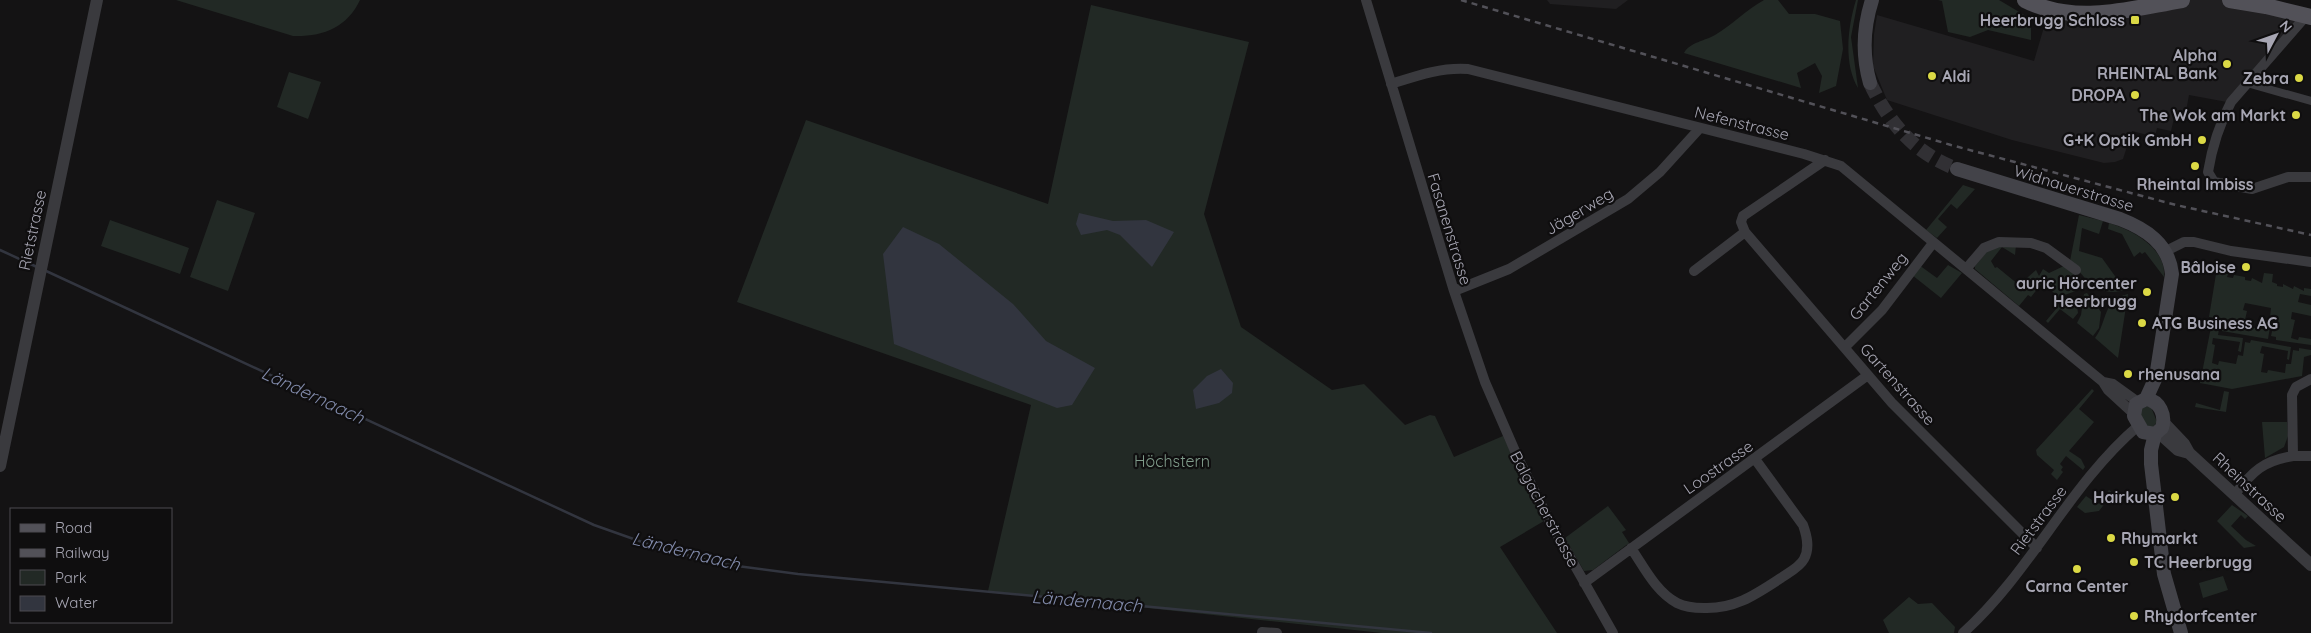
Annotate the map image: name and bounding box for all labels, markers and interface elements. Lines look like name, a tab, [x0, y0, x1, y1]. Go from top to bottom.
place label: Heerbrugg Schloss	[1980, 10, 2125, 30]
north arrow	[2251, 10, 2301, 60]
marker: Heerbrugg Schloss	[2129, 14, 2141, 26]
text: N	[2276, 17, 2296, 36]
place label: Alpha RHEINTAL Bank	[2097, 45, 2217, 83]
marker: Alpha RHEINTAL Bank	[2221, 58, 2233, 70]
place label: Aldi	[1942, 66, 1970, 86]
place label: Zebra	[2242, 68, 2289, 88]
marker: Aldi	[1926, 70, 1938, 82]
marker: Zebra	[2293, 72, 2305, 84]
place label: DROPA	[2071, 85, 2126, 105]
marker: DROPA	[2129, 89, 2141, 101]
street label: Nefenstrasse	[1693, 102, 1791, 144]
place label: The Wok am Markt	[2139, 105, 2286, 125]
marker: The Wok am Markt	[2290, 109, 2302, 121]
place label: G+K Optik GmbH	[2063, 130, 2192, 150]
marker: G+K Optik GmbH	[2196, 134, 2208, 146]
street label: Widnauerstrasse	[2012, 160, 2136, 216]
marker: Rheintal Imbiss	[2189, 160, 2201, 172]
street label: Fasanenstrasse	[1423, 171, 1477, 287]
place label: Rheintal Imbiss	[2137, 174, 2254, 194]
street label: Jägerweg	[1541, 183, 1617, 239]
street label: Rietstrasse	[14, 188, 50, 272]
street label: Gartenweg	[1844, 248, 1912, 324]
place label: Bâloise	[2180, 257, 2236, 277]
marker: Bâloise	[2240, 261, 2252, 273]
place label: auric Hörcenter Heerbrugg	[2016, 273, 2137, 311]
marker: auric Hörcenter Heerbrugg	[2141, 286, 2153, 298]
place label: ATG Business AG	[2152, 313, 2278, 333]
marker: ATG Business AG	[2136, 317, 2148, 329]
street label: Gartenstrasse	[1856, 339, 1940, 429]
water label: Ländernaach	[258, 361, 369, 429]
place label: rhenusana	[2138, 364, 2220, 384]
marker: rhenusana	[2122, 368, 2134, 380]
street label: Loostrasse	[1679, 436, 1757, 498]
street label: Balgacherstrasse	[1506, 448, 1584, 570]
street label: Rheinstrasse	[2209, 448, 2291, 526]
park label: Höchstern	[1134, 451, 1210, 471]
street label: Rietstrasse	[2005, 481, 2071, 559]
place label: Hairkules	[2093, 487, 2165, 507]
marker: Hairkules	[2169, 491, 2181, 503]
legend	[10, 508, 172, 623]
text: Road	[55, 518, 92, 537]
water label: Ländernaach	[629, 526, 743, 576]
place label: Rhymarkt	[2121, 528, 2198, 548]
marker: Rhymarkt	[2105, 532, 2117, 544]
text: Railway	[55, 543, 110, 562]
place label: TC Heerbrugg	[2144, 552, 2252, 572]
marker: TC Heerbrugg	[2128, 556, 2140, 568]
marker: Carna Center	[2071, 563, 2083, 575]
text: Park	[55, 568, 87, 587]
place label: Carna Center	[2026, 576, 2129, 596]
water label: Ländernaach	[1031, 585, 1144, 617]
text: Water	[55, 593, 98, 612]
place label: Rhydorfcenter	[2144, 606, 2257, 626]
marker: Rhydorfcenter	[2128, 610, 2140, 622]

